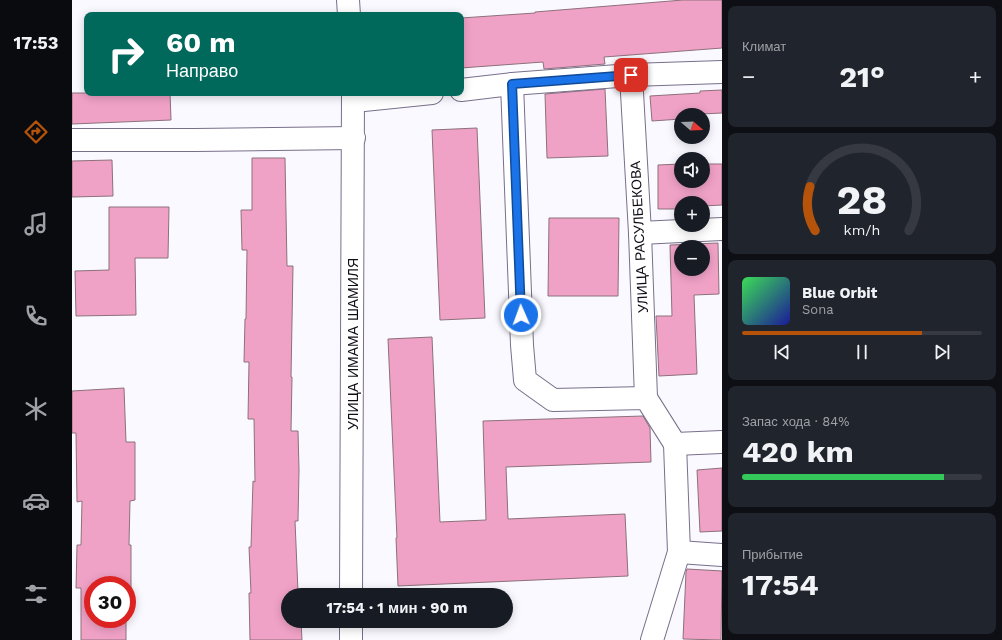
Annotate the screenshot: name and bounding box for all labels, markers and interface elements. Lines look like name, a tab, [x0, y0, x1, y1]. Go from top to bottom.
text: 60 m	[166, 26, 236, 59]
icon: right	[100, 28, 152, 80]
text: 17:53	[14, 32, 58, 53]
text: Климат	[742, 39, 786, 54]
pin	[614, 58, 648, 92]
text: 21°	[839, 59, 885, 94]
text: Направо	[166, 60, 238, 81]
icon: arrive	[620, 64, 642, 86]
text: −	[742, 64, 755, 89]
text: +	[969, 64, 982, 89]
north arrow	[674, 108, 710, 144]
map controls	[674, 108, 710, 276]
icon: directions	[22, 118, 50, 146]
button: sound	[674, 152, 710, 188]
street label: УЛИЦА РАСУЛБЕКОВА	[627, 160, 651, 314]
text: 28	[837, 175, 887, 224]
button: +	[674, 196, 710, 232]
icon: music	[22, 210, 50, 238]
text: km/h	[844, 222, 880, 238]
button: −	[674, 240, 710, 276]
street label: УЛИЦА ИМАМА ШАМИЛЯ	[345, 258, 361, 430]
text: Blue Orbit	[802, 284, 877, 302]
position arrow	[500, 294, 542, 336]
icon: phone	[22, 302, 50, 330]
text: Sona	[802, 302, 834, 317]
icon: previous	[771, 341, 793, 363]
icon: pause	[851, 341, 873, 363]
icon: next	[931, 341, 953, 363]
icon: climate	[22, 395, 50, 423]
text: Запас хода · 84%	[742, 414, 849, 429]
text: 420 km	[742, 434, 854, 469]
icon: car	[22, 487, 50, 515]
text: Прибытие	[742, 547, 803, 562]
text: 17:54	[742, 567, 819, 602]
speed limit sign: 30	[84, 576, 136, 628]
icon: filters	[22, 580, 50, 608]
text: 17:54 · 1 мин · 90 m	[327, 599, 467, 617]

